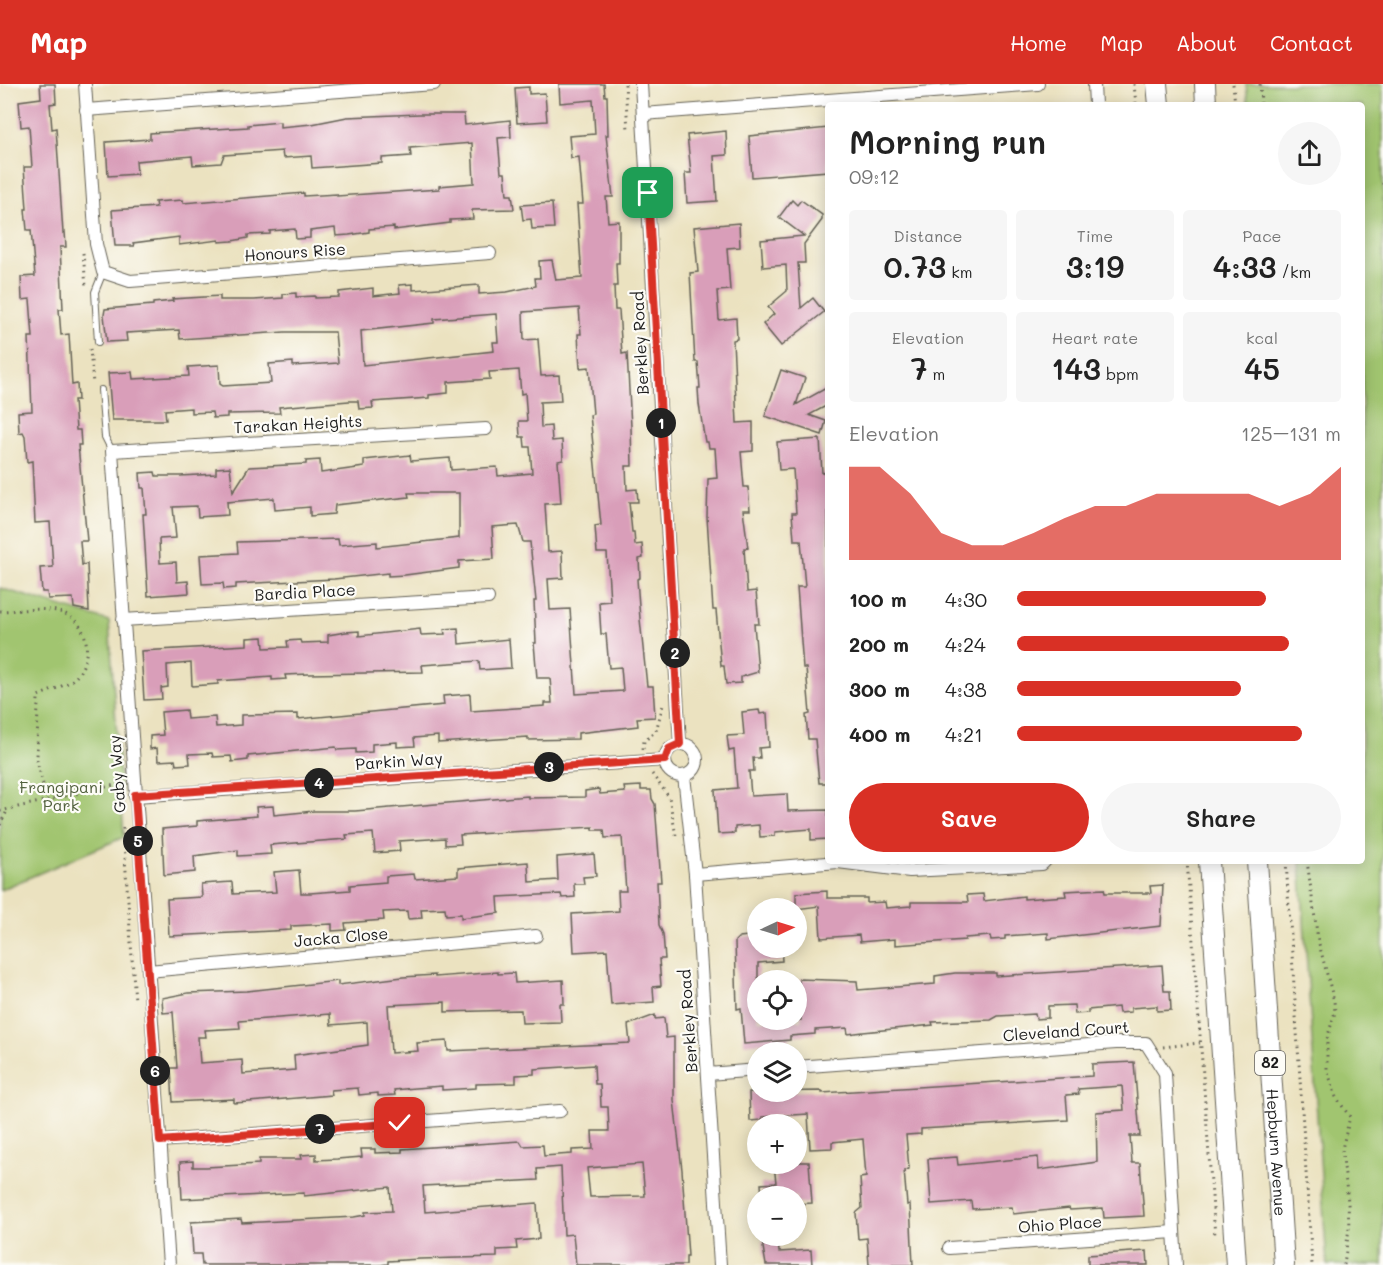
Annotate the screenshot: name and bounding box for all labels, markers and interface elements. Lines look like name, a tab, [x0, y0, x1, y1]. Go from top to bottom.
text: Map	[30, 24, 87, 60]
text: Home	[1010, 29, 1067, 56]
text: Map	[1100, 29, 1143, 56]
text: About	[1176, 29, 1237, 56]
text: Contact	[1270, 29, 1353, 56]
text: Morning run	[849, 119, 1046, 162]
button: share	[1278, 122, 1341, 185]
text: 09:12	[849, 163, 899, 189]
pin	[622, 167, 673, 218]
icon: arrive	[631, 176, 664, 209]
text: Distance	[894, 225, 962, 246]
text: Time	[1077, 225, 1113, 246]
text: Pace	[1242, 225, 1282, 246]
street label: Honours Rise	[243, 237, 346, 266]
text: 0.73	[883, 246, 946, 286]
text: 3:19	[1066, 246, 1124, 286]
text: 4:33	[1213, 246, 1276, 286]
text: km	[946, 261, 973, 282]
text: /km	[1276, 261, 1311, 282]
street label: Berkley Road	[626, 291, 653, 395]
text: Elevation	[892, 327, 964, 348]
text: Heart rate	[1052, 327, 1138, 348]
text: kcal	[1246, 327, 1278, 348]
text: 7	[911, 348, 927, 388]
text: 143	[1051, 348, 1101, 388]
text: 45	[1244, 348, 1280, 388]
text: m	[927, 363, 945, 384]
text: bpm	[1101, 363, 1139, 384]
pin: 1	[646, 408, 676, 438]
street label: Tarakan Heights	[233, 410, 363, 437]
text: 1	[657, 412, 665, 433]
text: Elevation	[849, 420, 939, 446]
text: 125–131 m	[1241, 420, 1341, 446]
street label: Bardia Place	[254, 578, 356, 605]
text: 100 m	[849, 586, 907, 612]
text: 4:30	[945, 586, 987, 612]
text: 200 m	[849, 631, 909, 657]
text: 4:24	[945, 631, 986, 657]
pin: 2	[660, 638, 690, 668]
text: 2	[671, 642, 679, 663]
text: 300 m	[849, 676, 910, 702]
text: 4:38	[945, 676, 987, 702]
text: 400 m	[849, 721, 910, 747]
text: 4:21	[945, 721, 983, 747]
street label: Gaby Way	[103, 734, 130, 814]
street label: Parkin Way	[355, 747, 443, 774]
pin: 3	[534, 752, 564, 782]
text: 3	[544, 756, 554, 777]
pin: 4	[304, 768, 334, 798]
text: 4	[314, 772, 324, 793]
park label: Frangipani Park	[19, 776, 103, 815]
button: Save	[849, 783, 1089, 852]
button: Share	[1101, 783, 1341, 852]
pin: 5	[123, 826, 153, 856]
text: 5	[133, 830, 143, 851]
north arrow	[747, 898, 807, 958]
map controls	[747, 898, 807, 1246]
street label: Jacka Close	[293, 922, 389, 951]
street label: Berkley Road	[673, 969, 702, 1073]
button: locate	[747, 970, 807, 1030]
street label: Cleveland Court	[1002, 1016, 1130, 1045]
button: layers	[747, 1042, 807, 1102]
road number: 82	[1255, 1051, 1285, 1075]
pin: 6	[140, 1056, 170, 1086]
text: 6	[150, 1060, 160, 1081]
street label: Hepburn Avenue	[1262, 1088, 1292, 1217]
pin	[374, 1097, 425, 1148]
icon: check	[383, 1106, 416, 1139]
pin: 7	[305, 1114, 335, 1144]
button: +	[747, 1114, 807, 1174]
text: 7	[316, 1118, 324, 1139]
button: −	[747, 1186, 807, 1246]
street label: Ohio Place	[1017, 1210, 1103, 1237]

